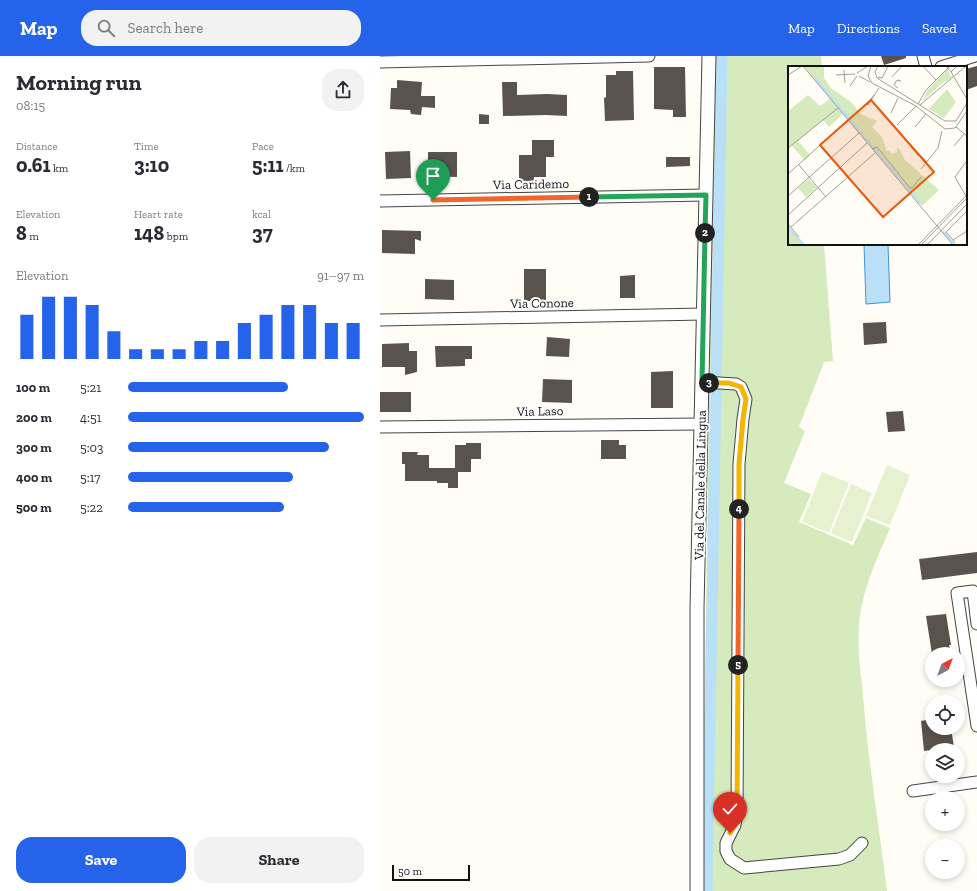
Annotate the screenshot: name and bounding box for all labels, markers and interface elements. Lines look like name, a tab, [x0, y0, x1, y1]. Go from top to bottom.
search box	[81, 10, 361, 46]
text: Map	[20, 17, 57, 40]
icon: search	[95, 17, 117, 39]
text: Search here	[127, 19, 203, 37]
text: Map	[788, 20, 815, 37]
text: Directions	[837, 20, 900, 37]
text: Saved	[922, 20, 957, 37]
inset map	[788, 66, 967, 245]
text: Morning run	[16, 69, 142, 96]
button: share	[322, 69, 364, 111]
text: 08:15	[16, 98, 45, 113]
text: Distance	[16, 140, 58, 153]
text: Time	[134, 140, 159, 153]
text: Pace	[252, 140, 274, 153]
text: 0.61	[16, 153, 51, 177]
text: 3:10	[134, 153, 169, 177]
text: 5:11	[252, 153, 284, 177]
pin	[416, 159, 450, 200]
text: km	[51, 162, 68, 175]
text: /km	[284, 162, 305, 175]
icon: arrive	[422, 165, 444, 187]
street label: Via Caridemo	[492, 176, 569, 192]
pin: 1	[579, 187, 599, 207]
text: 1	[587, 190, 591, 203]
text: Elevation	[16, 208, 60, 221]
text: Heart rate	[134, 208, 183, 221]
text: kcal	[252, 208, 271, 221]
text: 8	[16, 221, 27, 245]
text: 148	[134, 221, 164, 245]
text: 37	[252, 221, 273, 245]
pin: 2	[695, 223, 715, 243]
text: 2	[702, 226, 708, 239]
text: m	[27, 230, 39, 243]
text: bpm	[164, 230, 188, 243]
text: Elevation	[16, 268, 68, 283]
text: 91–97 m	[317, 268, 364, 283]
street label: Via Conone	[509, 295, 574, 311]
pin: 3	[699, 373, 719, 393]
text: 3	[706, 376, 712, 389]
text: 100 m	[16, 380, 50, 395]
text: 5:21	[80, 380, 101, 395]
street label: Via Laso	[515, 403, 564, 419]
street label: Via del Canale della Lingua	[691, 409, 709, 561]
text: 200 m	[16, 410, 52, 425]
text: 4:51	[80, 410, 102, 425]
text: 300 m	[16, 440, 52, 455]
text: 5:03	[80, 440, 103, 455]
text: 400 m	[16, 470, 52, 485]
text: 5:17	[80, 470, 100, 485]
pin: 4	[729, 499, 749, 519]
text: 500 m	[16, 500, 52, 515]
text: 5:22	[80, 500, 103, 515]
text: 4	[736, 502, 742, 515]
north arrow	[925, 647, 965, 687]
map controls	[925, 647, 965, 879]
pin: 5	[728, 655, 748, 675]
text: 5	[735, 658, 741, 671]
button: locate	[925, 695, 965, 735]
button: layers	[925, 743, 965, 783]
button: +	[925, 791, 965, 831]
pin	[713, 792, 747, 833]
icon: check	[719, 798, 741, 820]
button: Save	[16, 837, 186, 883]
button: Share	[194, 837, 364, 883]
button: −	[925, 839, 965, 879]
scale bar	[392, 863, 470, 882]
text: 50 m	[398, 865, 422, 878]

